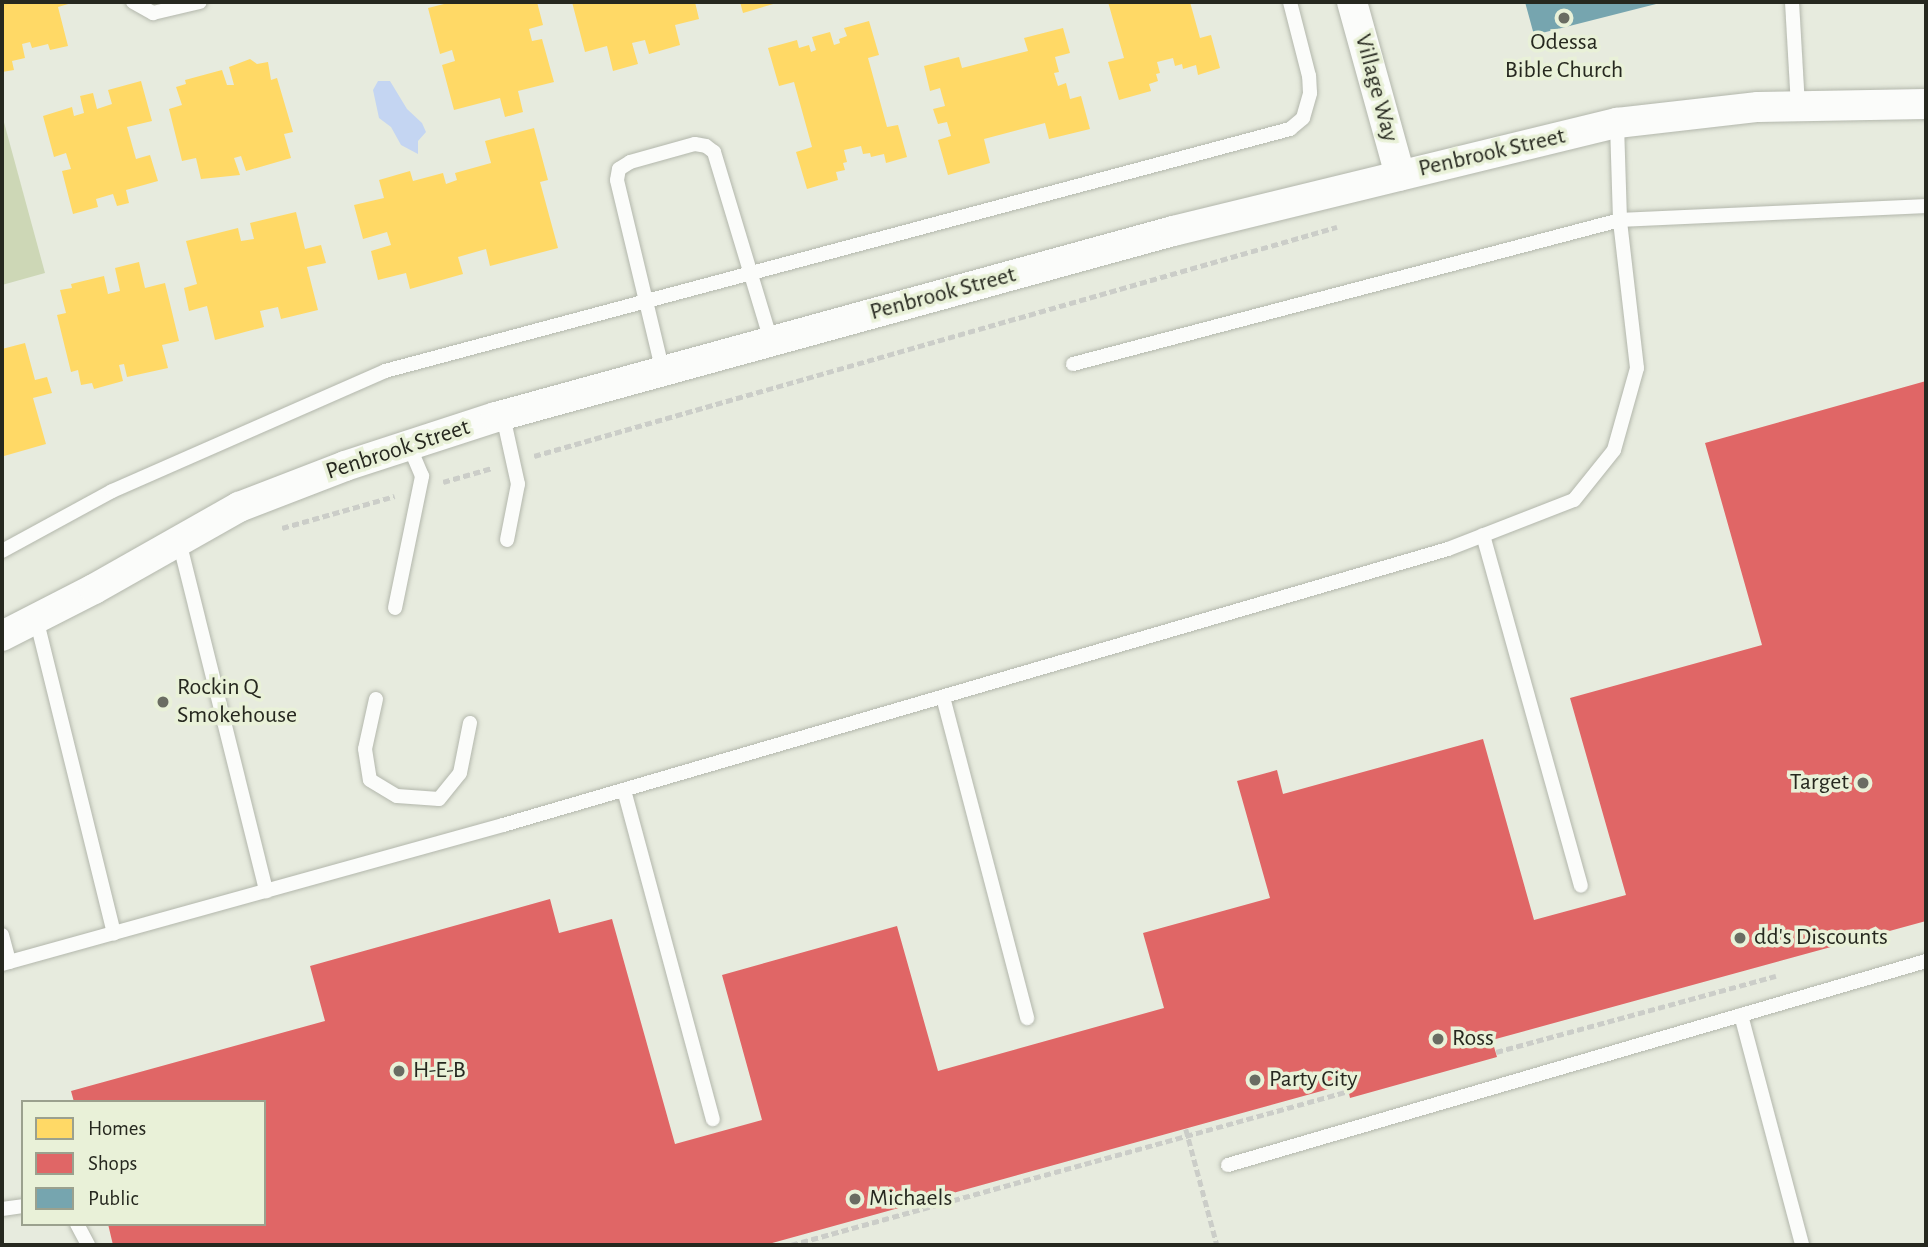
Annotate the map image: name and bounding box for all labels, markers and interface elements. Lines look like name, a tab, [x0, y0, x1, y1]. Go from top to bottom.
marker: Odessa Bible Church	[1556, 10, 1572, 26]
place label: Odessa Bible Church	[1505, 29, 1623, 85]
street label: Village Way	[1348, 31, 1404, 145]
street label: Penbrook Street	[1416, 122, 1568, 184]
street label: Penbrook Street	[867, 261, 1019, 327]
street label: Penbrook Street	[322, 413, 474, 487]
place label: Rockin Q Smokehouse	[177, 674, 297, 730]
marker: Rockin Q Smokehouse	[155, 694, 171, 710]
place label: Target	[1790, 769, 1849, 797]
marker: Target	[1855, 775, 1871, 791]
place label: dd's Discounts	[1754, 924, 1888, 952]
marker: dd's Discounts	[1732, 930, 1748, 946]
place label: Ross	[1452, 1025, 1494, 1053]
marker: Ross	[1430, 1031, 1446, 1047]
place label: H-E-B	[413, 1057, 466, 1085]
marker: H-E-B	[391, 1063, 407, 1079]
place label: Party City	[1269, 1066, 1358, 1094]
marker: Party City	[1247, 1072, 1263, 1088]
legend	[21, 1100, 266, 1226]
text: Homes	[88, 1118, 146, 1139]
text: Shops	[88, 1153, 137, 1174]
place label: Michaels	[869, 1185, 952, 1213]
text: Public	[88, 1188, 138, 1209]
marker: Michaels	[847, 1191, 863, 1207]

